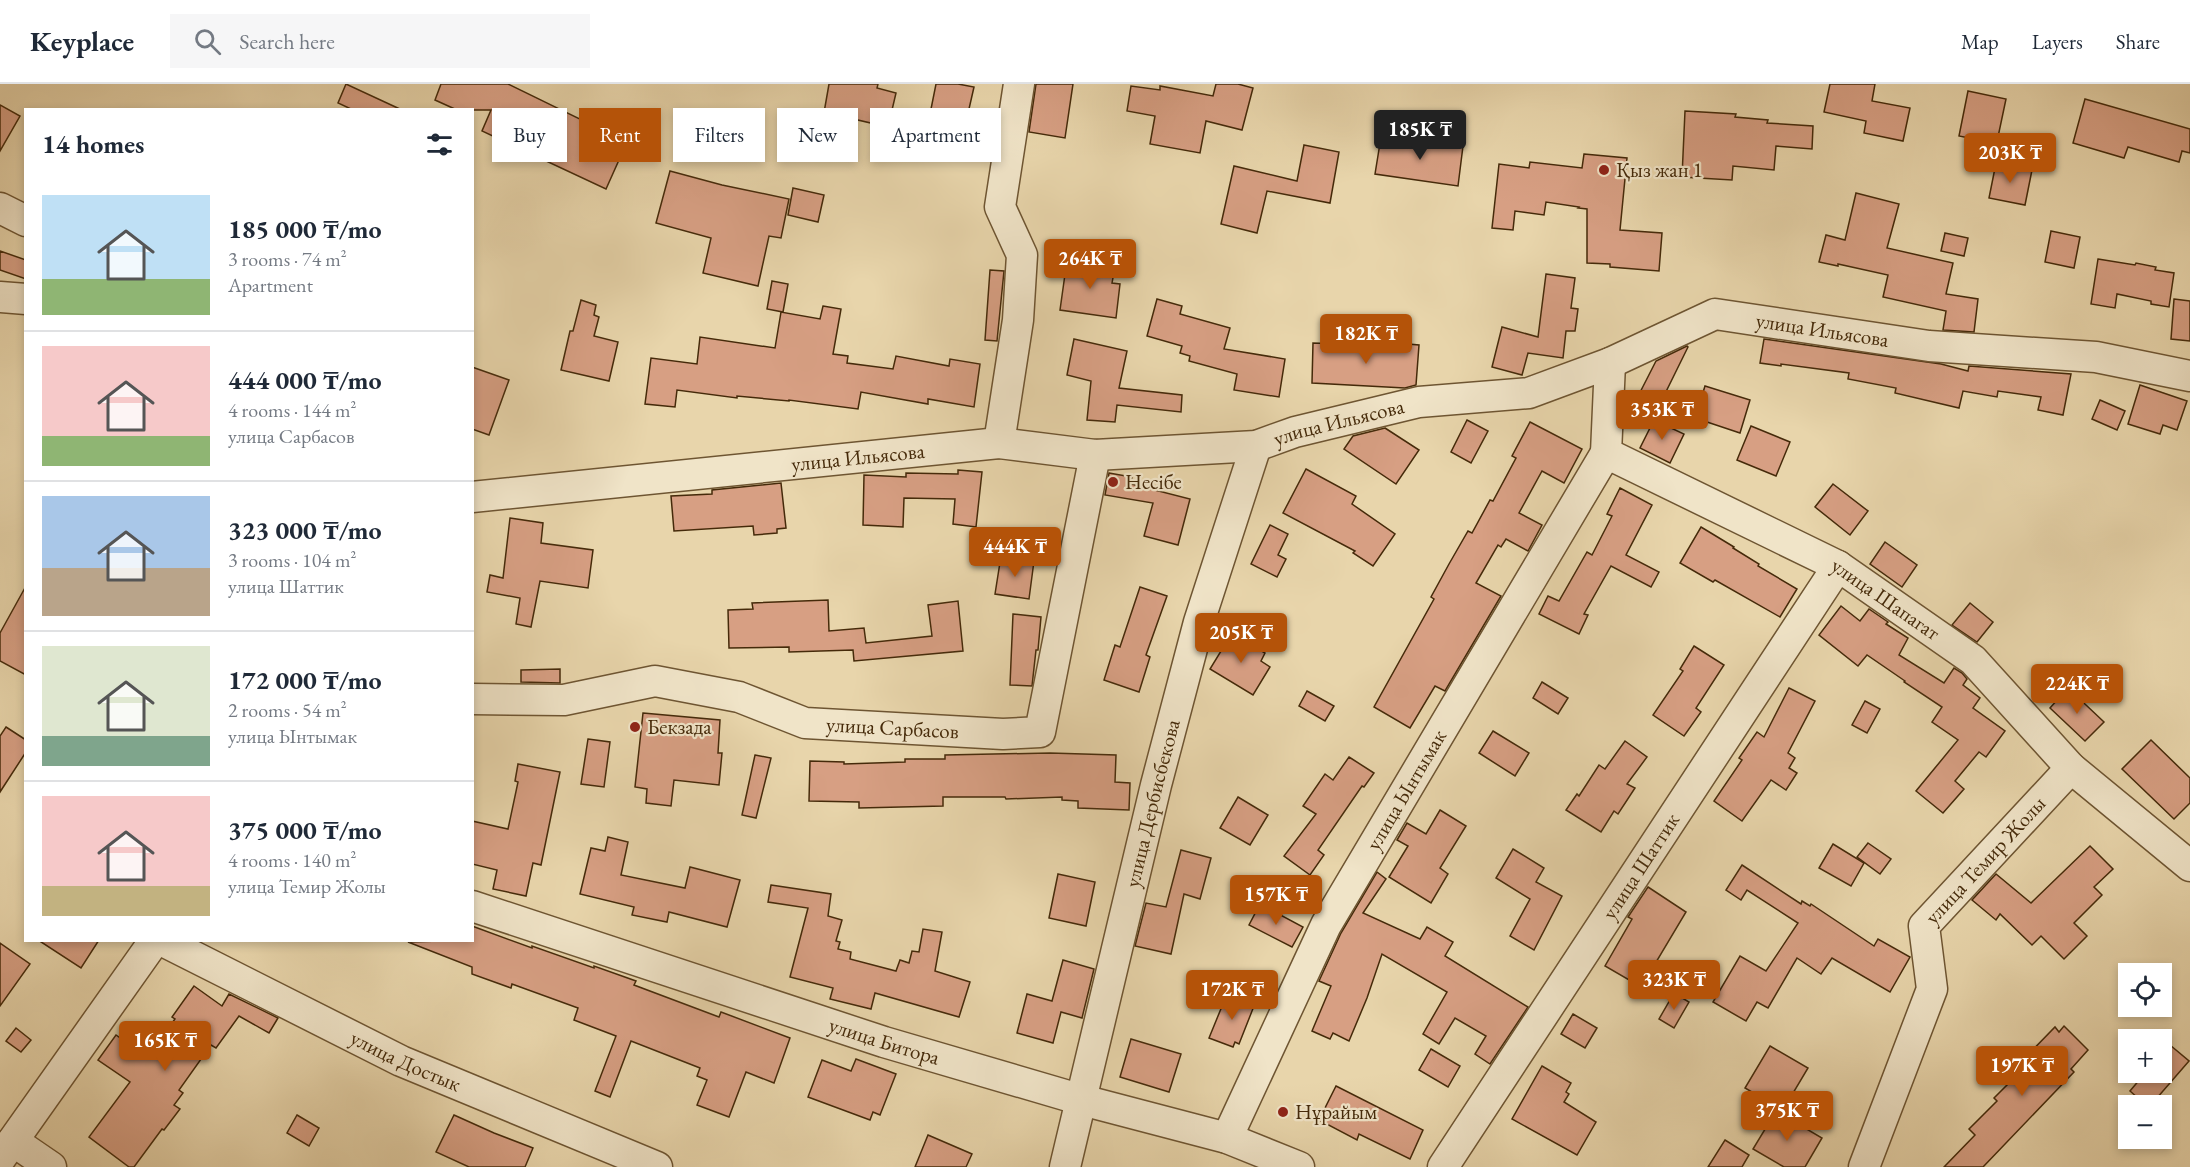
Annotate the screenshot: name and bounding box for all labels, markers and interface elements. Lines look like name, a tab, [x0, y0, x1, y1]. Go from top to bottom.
search box	[170, 14, 590, 68]
text: Keyplace	[30, 23, 134, 59]
icon: search	[191, 25, 224, 58]
text: Search here	[239, 27, 335, 56]
text: Map	[1961, 28, 1999, 55]
text: Layers	[2032, 28, 2083, 55]
text: Share	[2116, 28, 2160, 55]
chip: Buy	[492, 108, 567, 162]
chip: Rent	[579, 108, 661, 162]
chip: Filters	[673, 108, 765, 162]
chip: New	[777, 108, 858, 162]
chip: Apartment	[870, 108, 1001, 162]
pin: 185K ₸	[1371, 110, 1469, 161]
text: 185K ₸	[1388, 116, 1452, 142]
text: 14 homes	[42, 127, 144, 161]
icon: filters	[423, 128, 456, 161]
pin: 203K ₸	[1961, 133, 2059, 184]
text: 203K ₸	[1978, 139, 2042, 165]
place label: Қыз жан 1	[1616, 156, 1703, 183]
marker: Қыз жан 1	[1597, 163, 1611, 177]
text: 185 000 ₸/mo	[228, 212, 382, 246]
icon: home	[90, 219, 162, 291]
pin: 264K ₸	[1041, 239, 1139, 290]
text: 264K ₸	[1058, 245, 1122, 271]
text: 3 rooms · 74 m²	[228, 246, 347, 272]
text: Apartment	[228, 272, 313, 298]
street label: улица Ильясова	[1754, 306, 1891, 353]
pin: 182K ₸	[1317, 314, 1415, 365]
text: 182K ₸	[1334, 320, 1398, 346]
text: 444 000 ₸/mo	[228, 363, 382, 397]
icon: home	[90, 370, 162, 442]
pin: 353K ₸	[1613, 390, 1711, 441]
street label: улица Ильясова	[1269, 392, 1407, 452]
text: 353K ₸	[1630, 396, 1694, 422]
text: 4 rooms · 144 m²	[228, 397, 356, 423]
text: улица Сарбасов	[228, 423, 354, 449]
street label: улица Ильясова	[790, 437, 927, 477]
place label: Несібе	[1125, 468, 1182, 495]
marker: Несібе	[1106, 475, 1120, 489]
text: 323 000 ₸/mo	[228, 513, 382, 547]
icon: home	[90, 520, 162, 592]
pin: 444K ₸	[966, 527, 1064, 578]
text: 444K ₸	[983, 533, 1047, 559]
text: 3 rooms · 104 m²	[228, 547, 356, 573]
street label: улица Шапагат	[1827, 551, 1946, 646]
text: улица Шаттик	[228, 573, 344, 599]
pin: 205K ₸	[1192, 613, 1290, 664]
text: 205K ₸	[1209, 619, 1273, 645]
text: 172 000 ₸/mo	[228, 663, 382, 697]
pin: 224K ₸	[2028, 664, 2126, 715]
icon: home	[90, 670, 162, 742]
text: 224K ₸	[2045, 670, 2109, 696]
text: 2 rooms · 54 m²	[228, 697, 347, 723]
street label: улица Сарбасов	[825, 710, 960, 745]
place label: Бекзада	[647, 713, 712, 740]
street label: улица Дербисбекова	[1118, 716, 1186, 890]
marker: Бекзада	[628, 720, 642, 734]
text: улица Ынтымак	[228, 723, 357, 749]
street label: улица Ынтымак	[1360, 724, 1452, 855]
street label: улица Темир Жолы	[1919, 790, 2051, 930]
street label: улица Шаттик	[1596, 808, 1685, 924]
text: 375 000 ₸/mo	[228, 813, 382, 847]
icon: home	[90, 820, 162, 892]
text: 4 rooms · 140 m²	[228, 847, 356, 873]
text: улица Темир Жолы	[228, 873, 386, 899]
pin: 157K ₸	[1227, 875, 1325, 926]
text: 157K ₸	[1244, 881, 1308, 907]
pin: 323K ₸	[1625, 960, 1723, 1011]
map controls	[2118, 963, 2172, 1149]
button: locate	[2118, 963, 2172, 1017]
text: 323K ₸	[1642, 966, 1706, 992]
pin: 172K ₸	[1183, 970, 1281, 1021]
text: 172K ₸	[1200, 976, 1264, 1002]
street label: улица Битора	[826, 1011, 944, 1071]
pin: 165K ₸	[116, 1021, 214, 1072]
street label: улица Достык	[346, 1024, 465, 1097]
text: 165K ₸	[133, 1027, 197, 1053]
button: +	[2118, 1029, 2172, 1083]
pin: 197K ₸	[1973, 1046, 2071, 1097]
text: 197K ₸	[1990, 1052, 2054, 1078]
pin: 375K ₸	[1738, 1091, 1836, 1142]
button: −	[2118, 1095, 2172, 1149]
text: 375K ₸	[1755, 1097, 1819, 1123]
place label: Нұрайым	[1295, 1098, 1377, 1125]
marker: Нұрайым	[1276, 1105, 1290, 1119]

